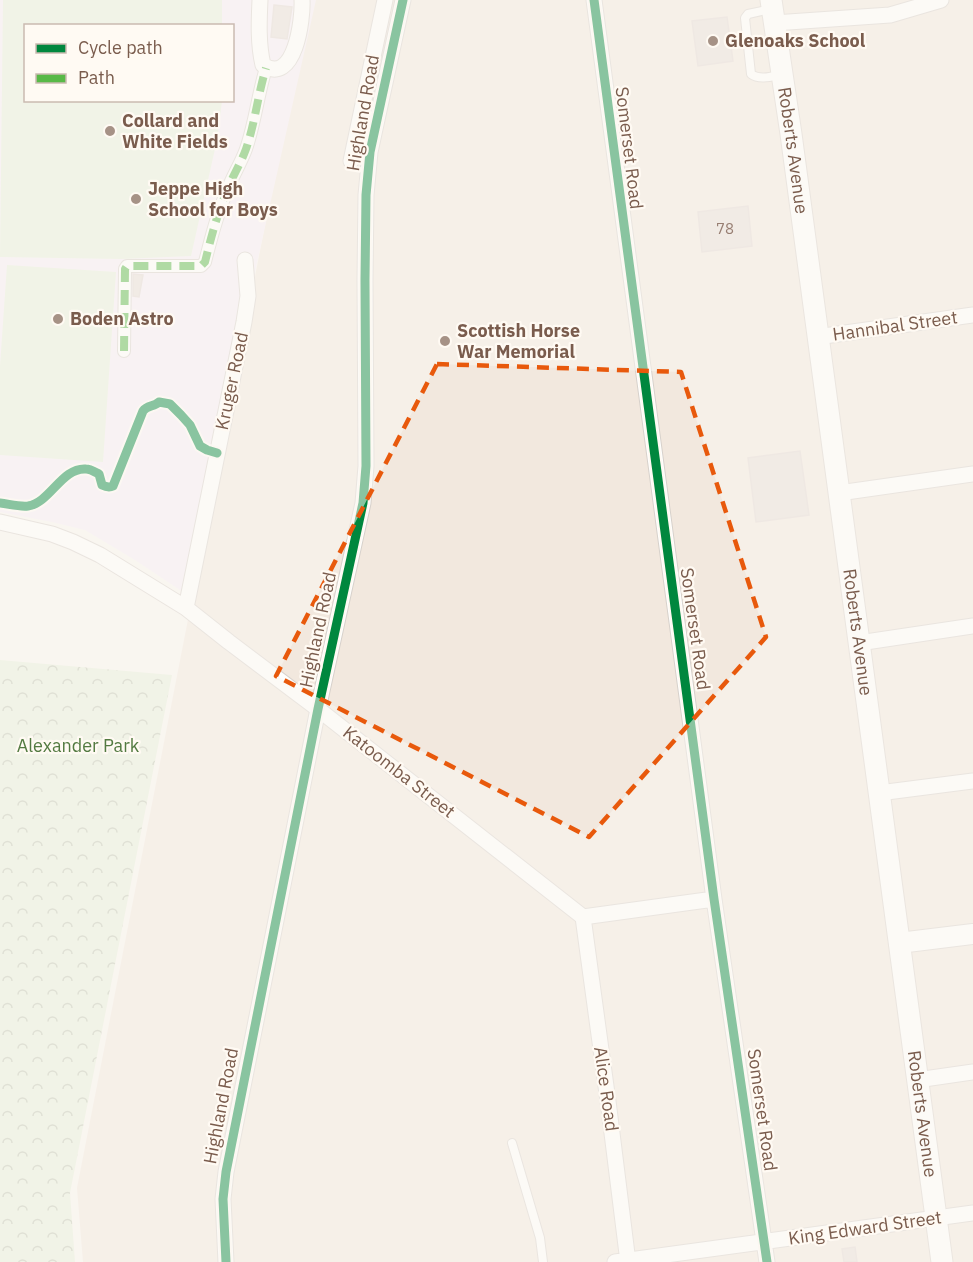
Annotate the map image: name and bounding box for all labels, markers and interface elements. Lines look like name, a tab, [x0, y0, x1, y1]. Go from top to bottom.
legend	[24, 24, 234, 102]
place label: Glenoaks School	[725, 29, 866, 52]
marker: Glenoaks School	[706, 34, 720, 48]
text: Cycle path	[78, 36, 163, 59]
street label: Highland Road	[341, 53, 384, 173]
text: Path	[78, 66, 115, 89]
street label: Somerset Road	[611, 85, 648, 211]
street label: Roberts Avenue	[773, 85, 814, 215]
place label: Collard and White Fields	[122, 109, 228, 153]
marker: Collard and White Fields	[103, 124, 117, 138]
place label: Jeppe High School for Boys	[148, 177, 278, 221]
marker: Jeppe High School for Boys	[129, 192, 143, 206]
house number: 78	[716, 219, 734, 238]
street label: Hannibal Street	[831, 305, 959, 346]
place label: Boden Astro	[70, 307, 174, 330]
marker: Boden Astro	[51, 312, 65, 326]
place label: Scottish Horse War Memorial	[457, 319, 580, 363]
street label: Kruger Road	[210, 330, 253, 432]
marker: Scottish Horse War Memorial	[438, 334, 452, 348]
street label: Somerset Road	[676, 566, 715, 692]
street label: Roberts Avenue	[838, 567, 878, 697]
street label: Highland Road	[294, 570, 341, 690]
street label: Katoomba Street	[338, 721, 460, 823]
park label: Alexander Park	[17, 734, 140, 757]
street label: Alice Road	[589, 1045, 624, 1133]
street label: Highland Road	[198, 1046, 243, 1166]
street label: Somerset Road	[743, 1047, 782, 1173]
street label: Roberts Avenue	[903, 1049, 943, 1179]
street label: King Edward Street	[787, 1205, 943, 1250]

